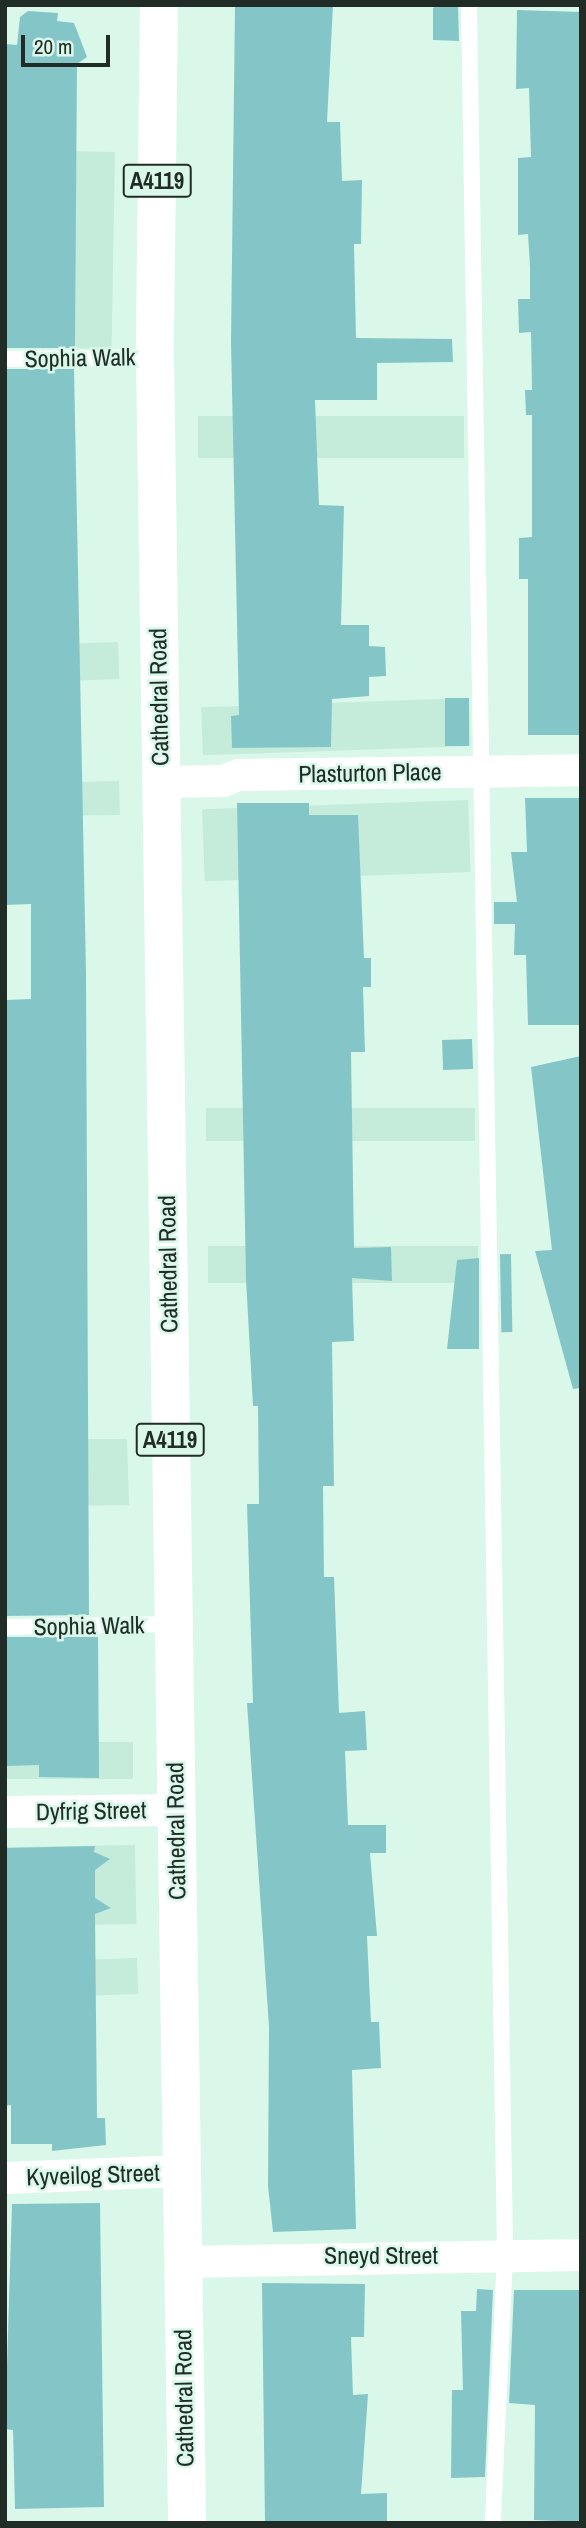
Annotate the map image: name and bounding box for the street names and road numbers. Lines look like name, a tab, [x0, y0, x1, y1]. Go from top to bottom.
road number: A4119	[122, 162, 192, 200]
street label: Sophia Walk	[24, 343, 136, 373]
street label: Cathedral Road	[143, 628, 175, 766]
street label: Plasturton Place	[298, 757, 442, 789]
street label: Cathedral Road	[152, 1195, 184, 1333]
road number: A4119	[135, 1420, 205, 1460]
street label: Sophia Walk	[33, 1611, 145, 1641]
street label: Cathedral Road	[160, 1762, 192, 1900]
street label: Dyfrig Street	[36, 1796, 146, 1826]
street label: Kyveilog Street	[26, 2158, 160, 2192]
street label: Sneyd Street	[324, 2242, 438, 2270]
street label: Cathedral Road	[168, 2329, 200, 2467]

